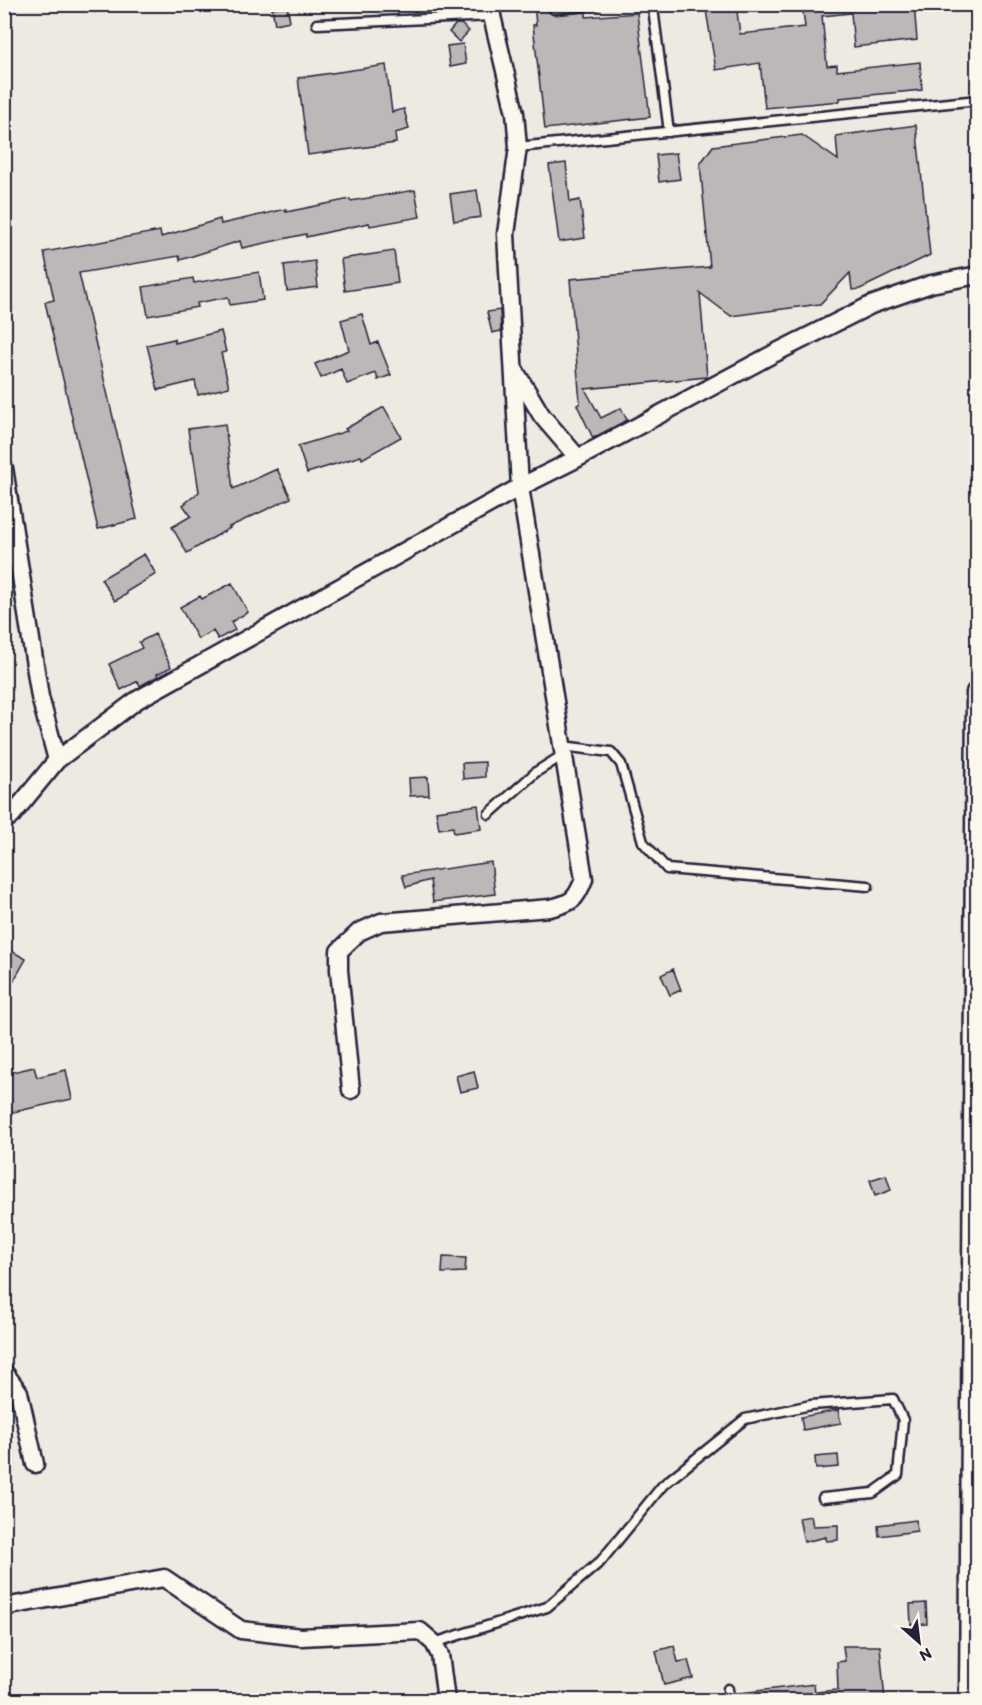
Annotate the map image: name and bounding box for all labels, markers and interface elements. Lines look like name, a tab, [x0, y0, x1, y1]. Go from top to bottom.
north arrow	[889, 1612, 949, 1672]
text: N	[917, 1644, 935, 1666]

